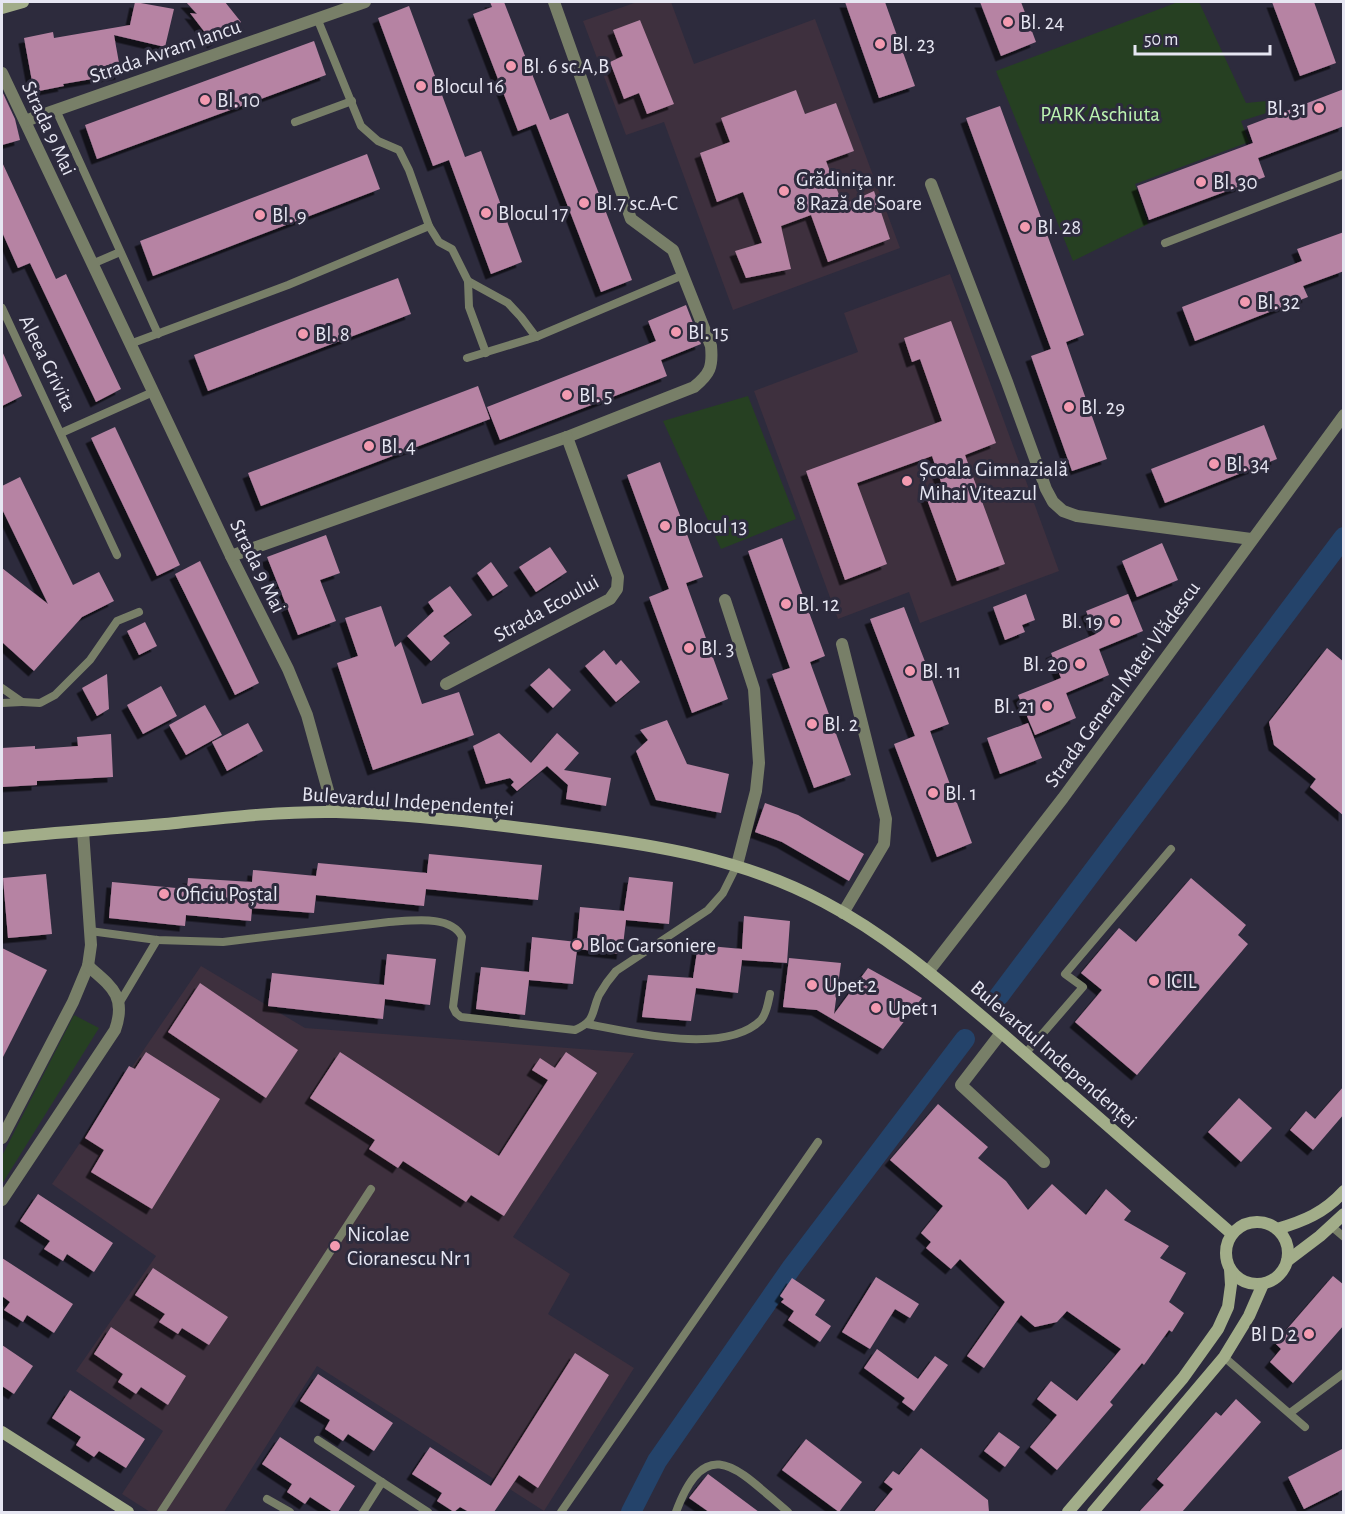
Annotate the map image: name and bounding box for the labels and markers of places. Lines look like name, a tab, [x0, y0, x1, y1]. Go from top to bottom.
place label: Bl. 24	[1020, 12, 1064, 33]
marker: Bl. 24	[1001, 15, 1015, 29]
place label: Bl. 23	[892, 34, 935, 55]
marker: Bl. 23	[873, 37, 887, 51]
place label: Bl. 6 sc.A,B	[523, 56, 609, 77]
marker: Bl. 6 sc.A,B	[504, 59, 518, 73]
place label: Blocul 16	[433, 76, 504, 97]
marker: Blocul 16	[414, 79, 428, 93]
place label: Bl. 10	[217, 90, 260, 111]
marker: Bl. 10	[198, 93, 212, 107]
place label: Bl. 31	[1266, 98, 1307, 119]
marker: Bl. 31	[1312, 101, 1326, 115]
place label: Grădiniţa nr. 8 Rază de Soare	[796, 169, 922, 214]
place label: Bl. 30	[1213, 172, 1257, 193]
marker: Bl. 30	[1194, 175, 1208, 189]
marker: Grădiniţa nr. 8 Rază de Soare	[777, 184, 791, 198]
place label: Bl.7 sc.A-C	[596, 193, 678, 214]
marker: Bl.7 sc.A-C	[577, 196, 591, 210]
place label: Blocul 17	[498, 203, 568, 224]
place label: Bl. 9	[272, 205, 307, 226]
marker: Blocul 17	[479, 206, 493, 220]
marker: Bl. 9	[253, 208, 267, 222]
place label: Bl. 28	[1037, 217, 1081, 238]
marker: Bl. 28	[1018, 220, 1032, 234]
place label: Bl. 32	[1257, 292, 1300, 313]
marker: Bl. 32	[1238, 295, 1252, 309]
place label: Bl. 15	[688, 322, 729, 343]
place label: Bl. 8	[315, 324, 350, 345]
marker: Bl. 15	[669, 325, 683, 339]
marker: Bl. 8	[296, 327, 310, 341]
place label: Bl. 5	[579, 385, 613, 406]
marker: Bl. 5	[560, 388, 574, 402]
place label: Bl. 29	[1081, 397, 1125, 418]
marker: Bl. 29	[1062, 400, 1076, 414]
place label: Bl. 4	[381, 436, 416, 457]
marker: Bl. 4	[362, 439, 376, 453]
place label: Bl. 34	[1226, 454, 1270, 475]
marker: Bl. 34	[1207, 457, 1221, 471]
place label: Școala Gimnazială Mihai Viteazul	[919, 459, 1068, 504]
marker: Școala Gimnazială Mihai Viteazul	[900, 474, 914, 488]
place label: Blocul 13	[677, 516, 747, 537]
marker: Blocul 13	[658, 519, 672, 533]
place label: Bl. 12	[798, 594, 840, 615]
marker: Bl. 12	[779, 597, 793, 611]
place label: Bl. 19	[1061, 611, 1103, 632]
marker: Bl. 19	[1108, 614, 1122, 628]
place label: Bl. 3	[701, 638, 734, 659]
marker: Bl. 3	[682, 641, 696, 655]
place label: Bl. 20	[1023, 654, 1068, 675]
marker: Bl. 20	[1073, 657, 1087, 671]
place label: Bl. 11	[922, 661, 961, 682]
marker: Bl. 11	[903, 664, 917, 678]
place label: Bl. 21	[993, 696, 1035, 717]
marker: Bl. 21	[1040, 699, 1054, 713]
place label: Bl. 2	[824, 714, 858, 735]
marker: Bl. 2	[805, 717, 819, 731]
place label: Bl. 1	[945, 783, 977, 804]
marker: Bl. 1	[926, 786, 940, 800]
place label: Oficiu Poștal	[176, 884, 278, 907]
marker: Oficiu Poștal	[157, 887, 171, 901]
place label: Bloc Garsoniere	[589, 935, 716, 956]
marker: Bloc Garsoniere	[570, 938, 584, 952]
place label: ICIL	[1166, 971, 1197, 992]
marker: ICIL	[1147, 974, 1161, 988]
place label: Upet 2	[824, 975, 877, 996]
marker: Upet 2	[805, 978, 819, 992]
place label: Upet 1	[888, 998, 938, 1019]
marker: Upet 1	[869, 1001, 883, 1015]
place label: Nicolae Cioranescu Nr 1	[347, 1224, 471, 1269]
marker: Nicolae Cioranescu Nr 1	[328, 1239, 342, 1253]
place label: Bl D 2	[1250, 1324, 1297, 1345]
marker: Bl D 2	[1302, 1327, 1316, 1341]

